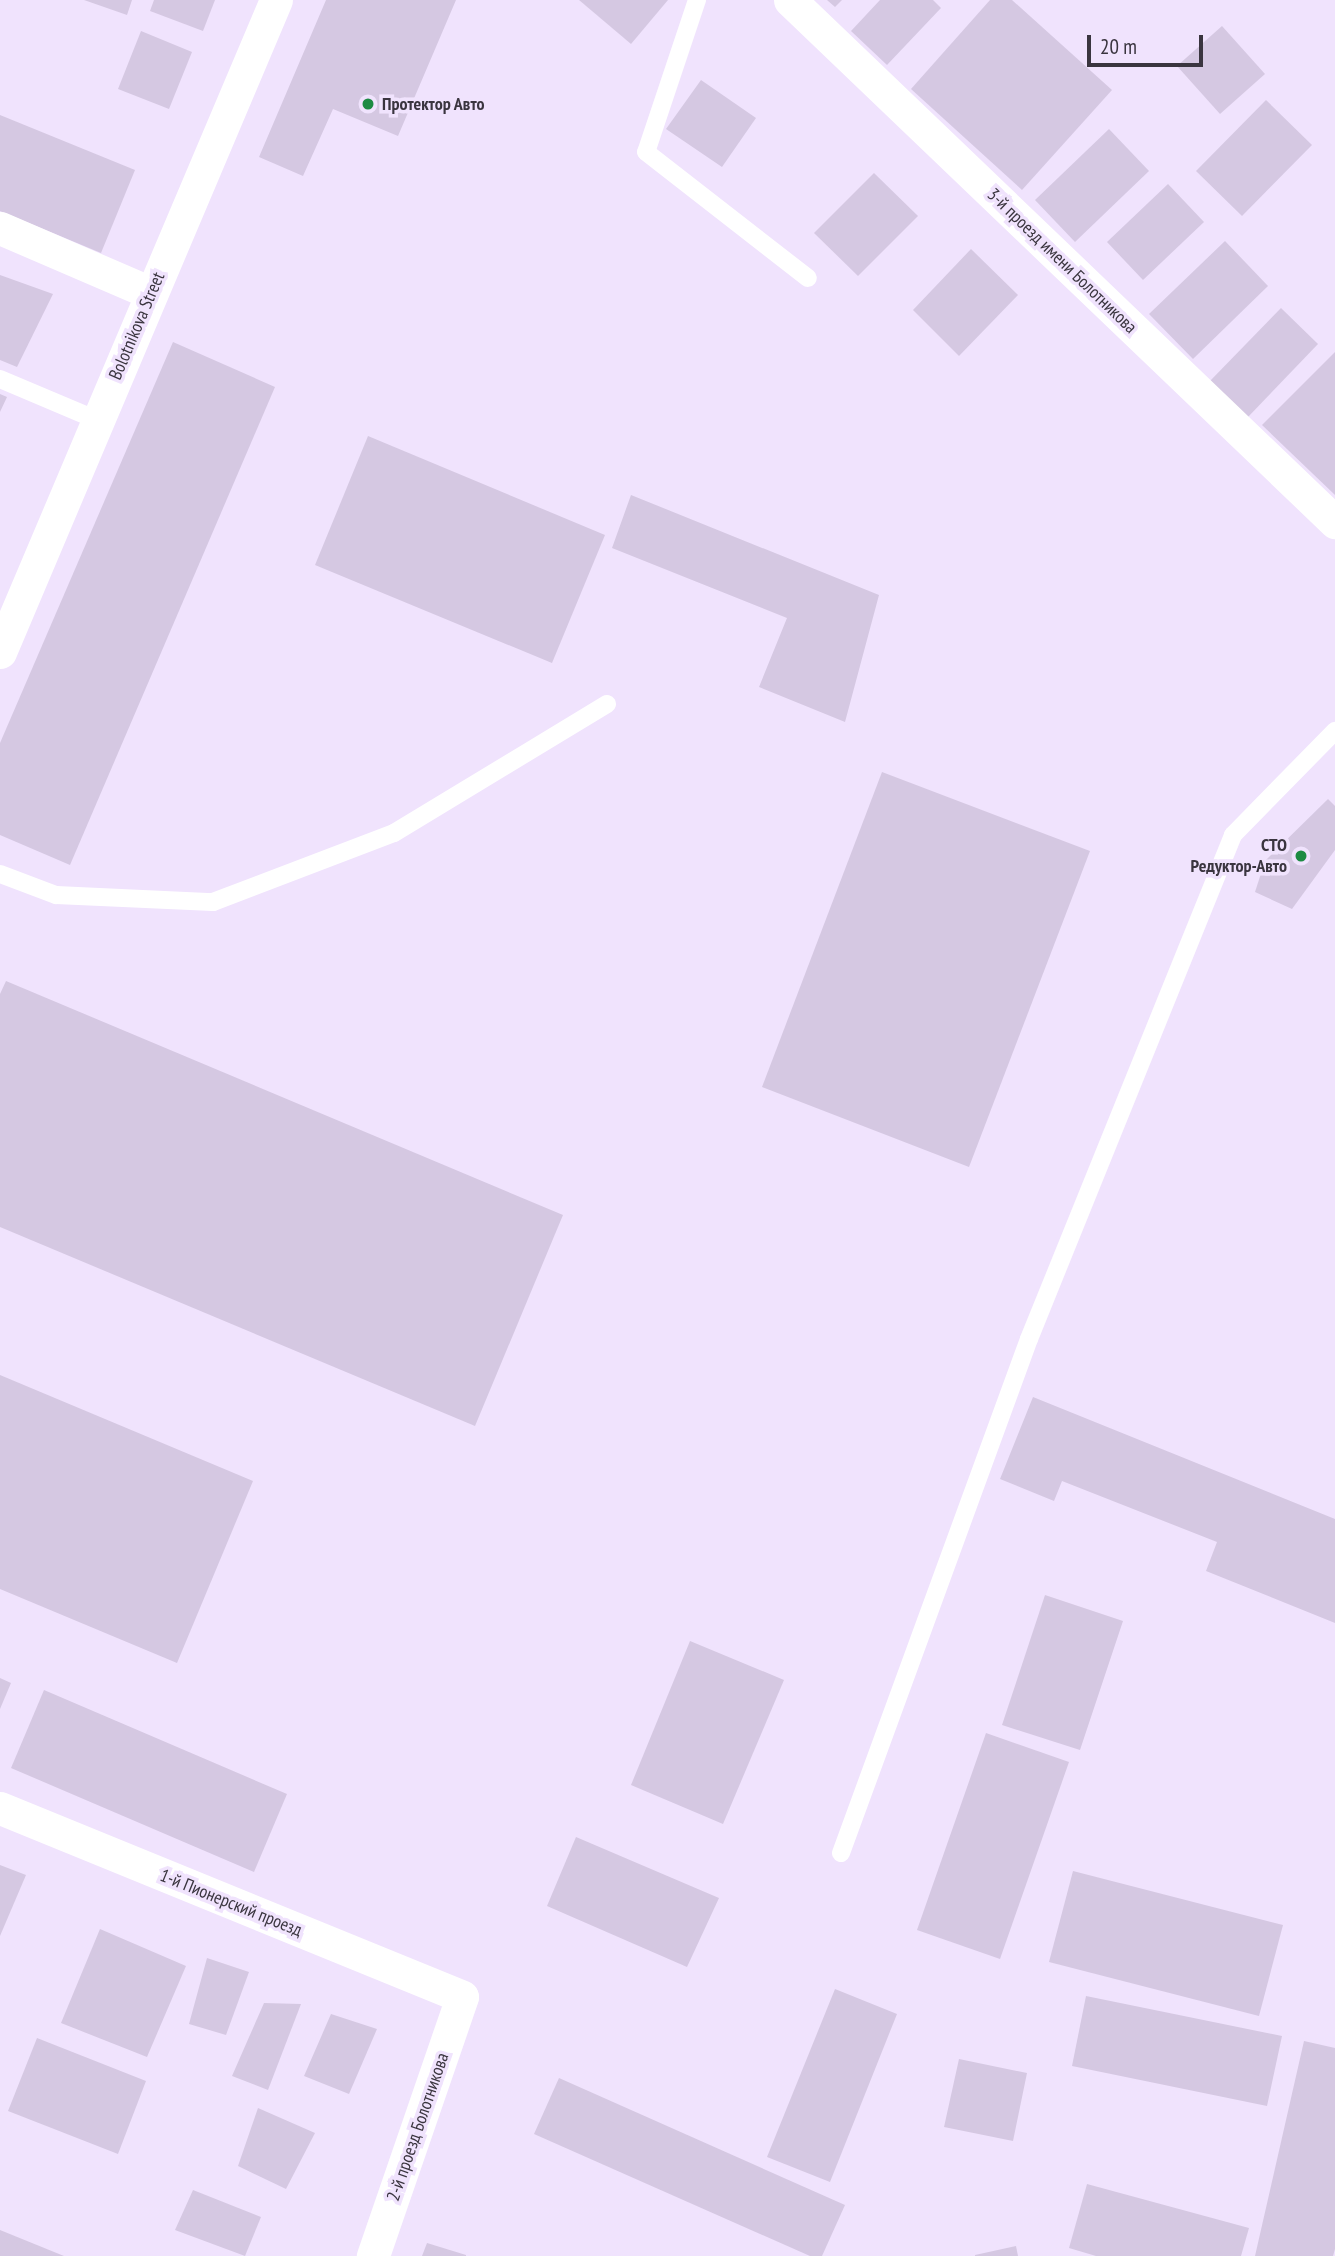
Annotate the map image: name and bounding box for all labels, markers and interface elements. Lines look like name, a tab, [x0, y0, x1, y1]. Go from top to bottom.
scale bar	[1090, 21, 1206, 65]
text: 20 m	[1100, 33, 1137, 60]
place label: Протектор Авто	[382, 93, 485, 115]
marker: Протектор Авто	[360, 96, 376, 112]
street label: 3-й проезд имени Болотникова	[983, 184, 1141, 338]
street label: Bolotnikova Street	[105, 269, 169, 383]
place label: СТО Редуктор-Авто	[1191, 835, 1287, 878]
marker: СТО Редуктор-Авто	[1293, 848, 1309, 864]
street label: 1-й Пионерский проезд	[157, 1865, 305, 1941]
street label: 2-й проезд Болотникова	[383, 2050, 453, 2204]

